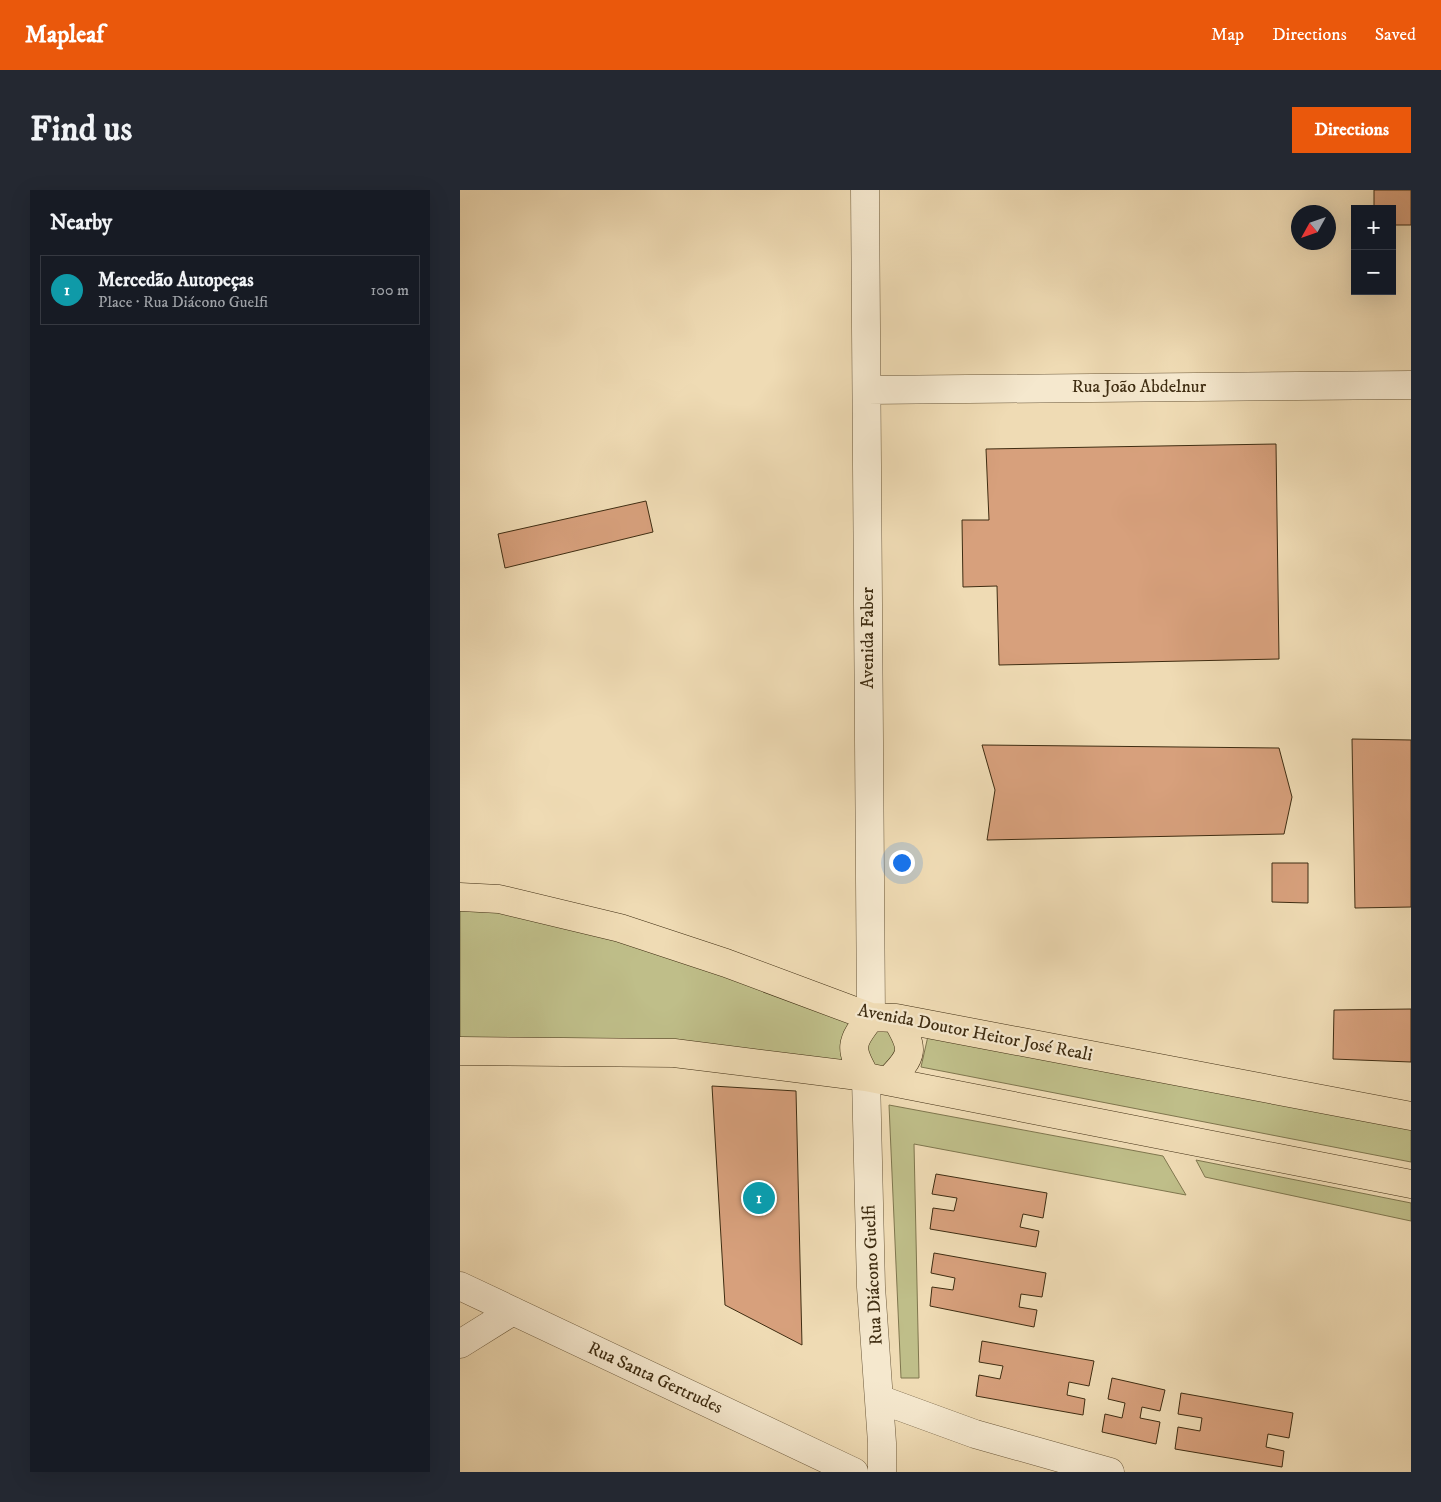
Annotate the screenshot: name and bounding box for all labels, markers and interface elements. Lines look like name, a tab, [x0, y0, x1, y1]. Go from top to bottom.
text: Mapleaf	[25, 20, 104, 50]
text: Map	[1211, 24, 1244, 46]
text: Directions	[1272, 24, 1347, 46]
text: Saved	[1375, 24, 1416, 46]
button: Directions	[1292, 107, 1411, 153]
text: Find us	[30, 108, 132, 152]
north arrow	[1291, 205, 1336, 250]
map controls	[1351, 205, 1396, 295]
button: +	[1351, 205, 1396, 250]
text: Nearby	[50, 210, 112, 236]
button: −	[1351, 250, 1396, 295]
text: Mercedão Autopeças	[98, 269, 254, 292]
text: 1	[64, 280, 70, 300]
text: 100 m	[371, 280, 409, 300]
text: Place · Rua Diácono Guelfi	[98, 292, 268, 312]
street label: Rua João Abdelnur	[1072, 376, 1207, 398]
street label: Avenida Faber	[857, 587, 879, 689]
your location	[889, 850, 915, 876]
street label: Avenida Doutor Heitor José Reali	[856, 999, 1094, 1067]
pin: 1	[743, 1179, 775, 1217]
street label: Rua Diácono Guelfi	[858, 1204, 888, 1346]
street label: Rua Santa Gertrudes	[584, 1337, 726, 1419]

